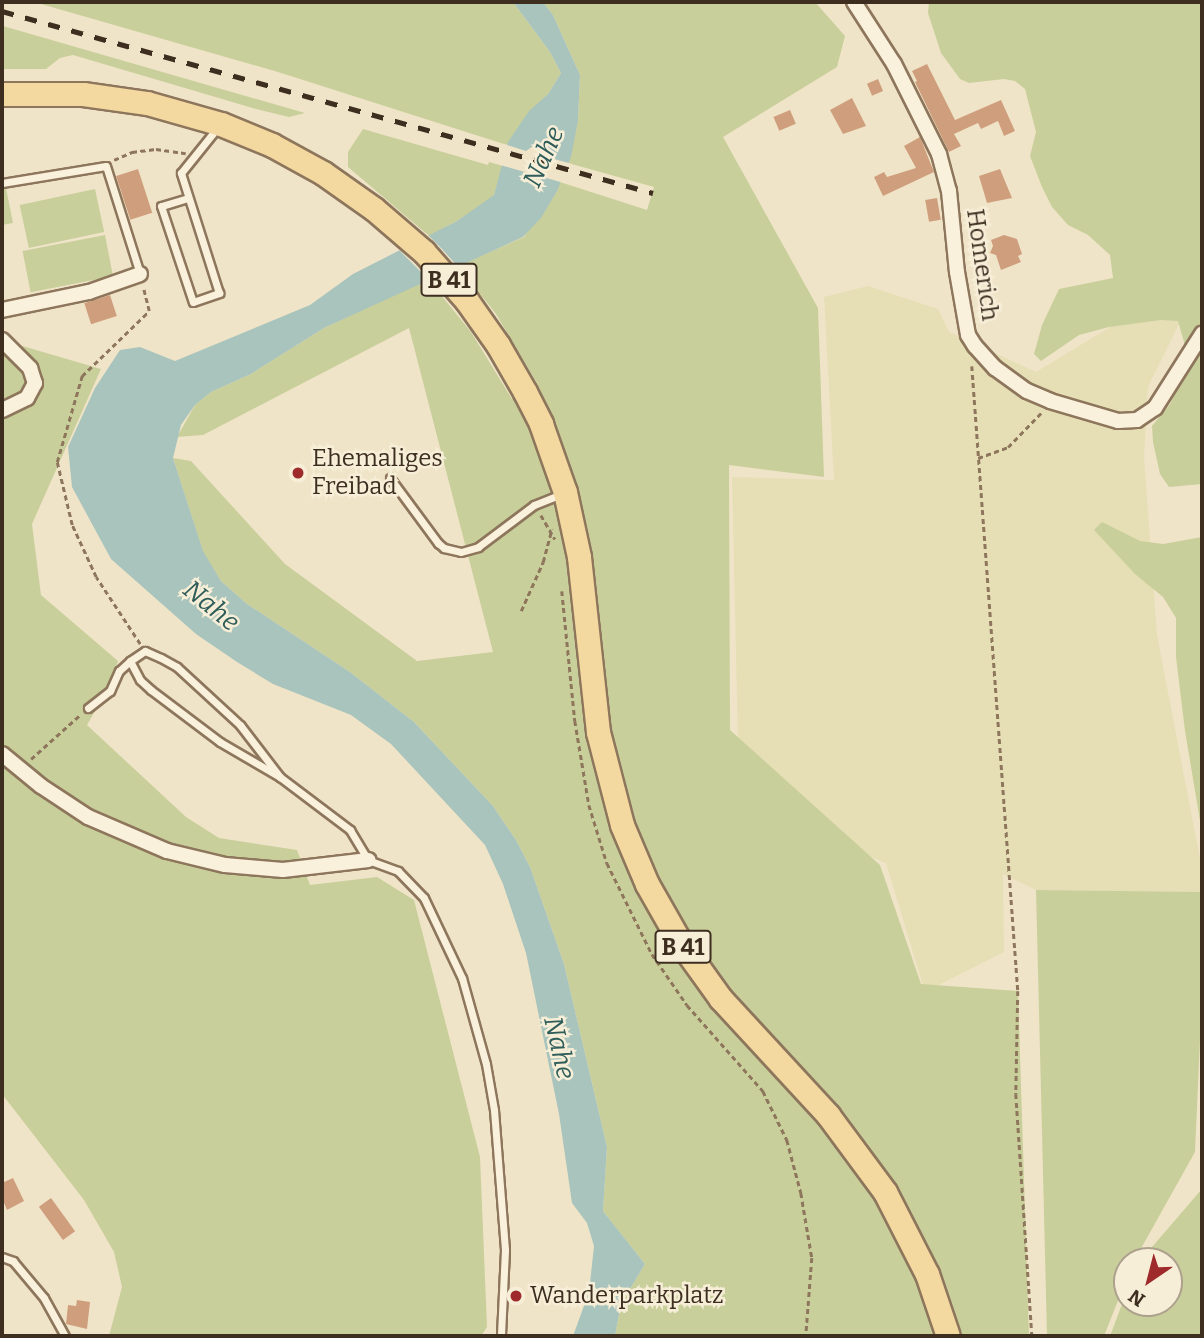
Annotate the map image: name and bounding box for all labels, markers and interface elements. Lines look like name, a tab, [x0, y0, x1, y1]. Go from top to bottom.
water label: Nahe	[517, 122, 571, 192]
street label: Homerich	[960, 207, 1004, 323]
road number: B 41	[419, 260, 479, 300]
place label: Ehemaliges Freibad	[312, 445, 443, 501]
marker: Ehemaliges Freibad	[290, 465, 306, 481]
water label: Nahe	[177, 574, 245, 638]
road number: B 41	[653, 928, 713, 966]
water label: Nahe	[537, 1014, 581, 1082]
north arrow	[1113, 1247, 1183, 1317]
place label: Wanderparkplatz	[530, 1282, 724, 1310]
text: N	[1124, 1284, 1149, 1312]
marker: Wanderparkplatz	[508, 1288, 524, 1304]

